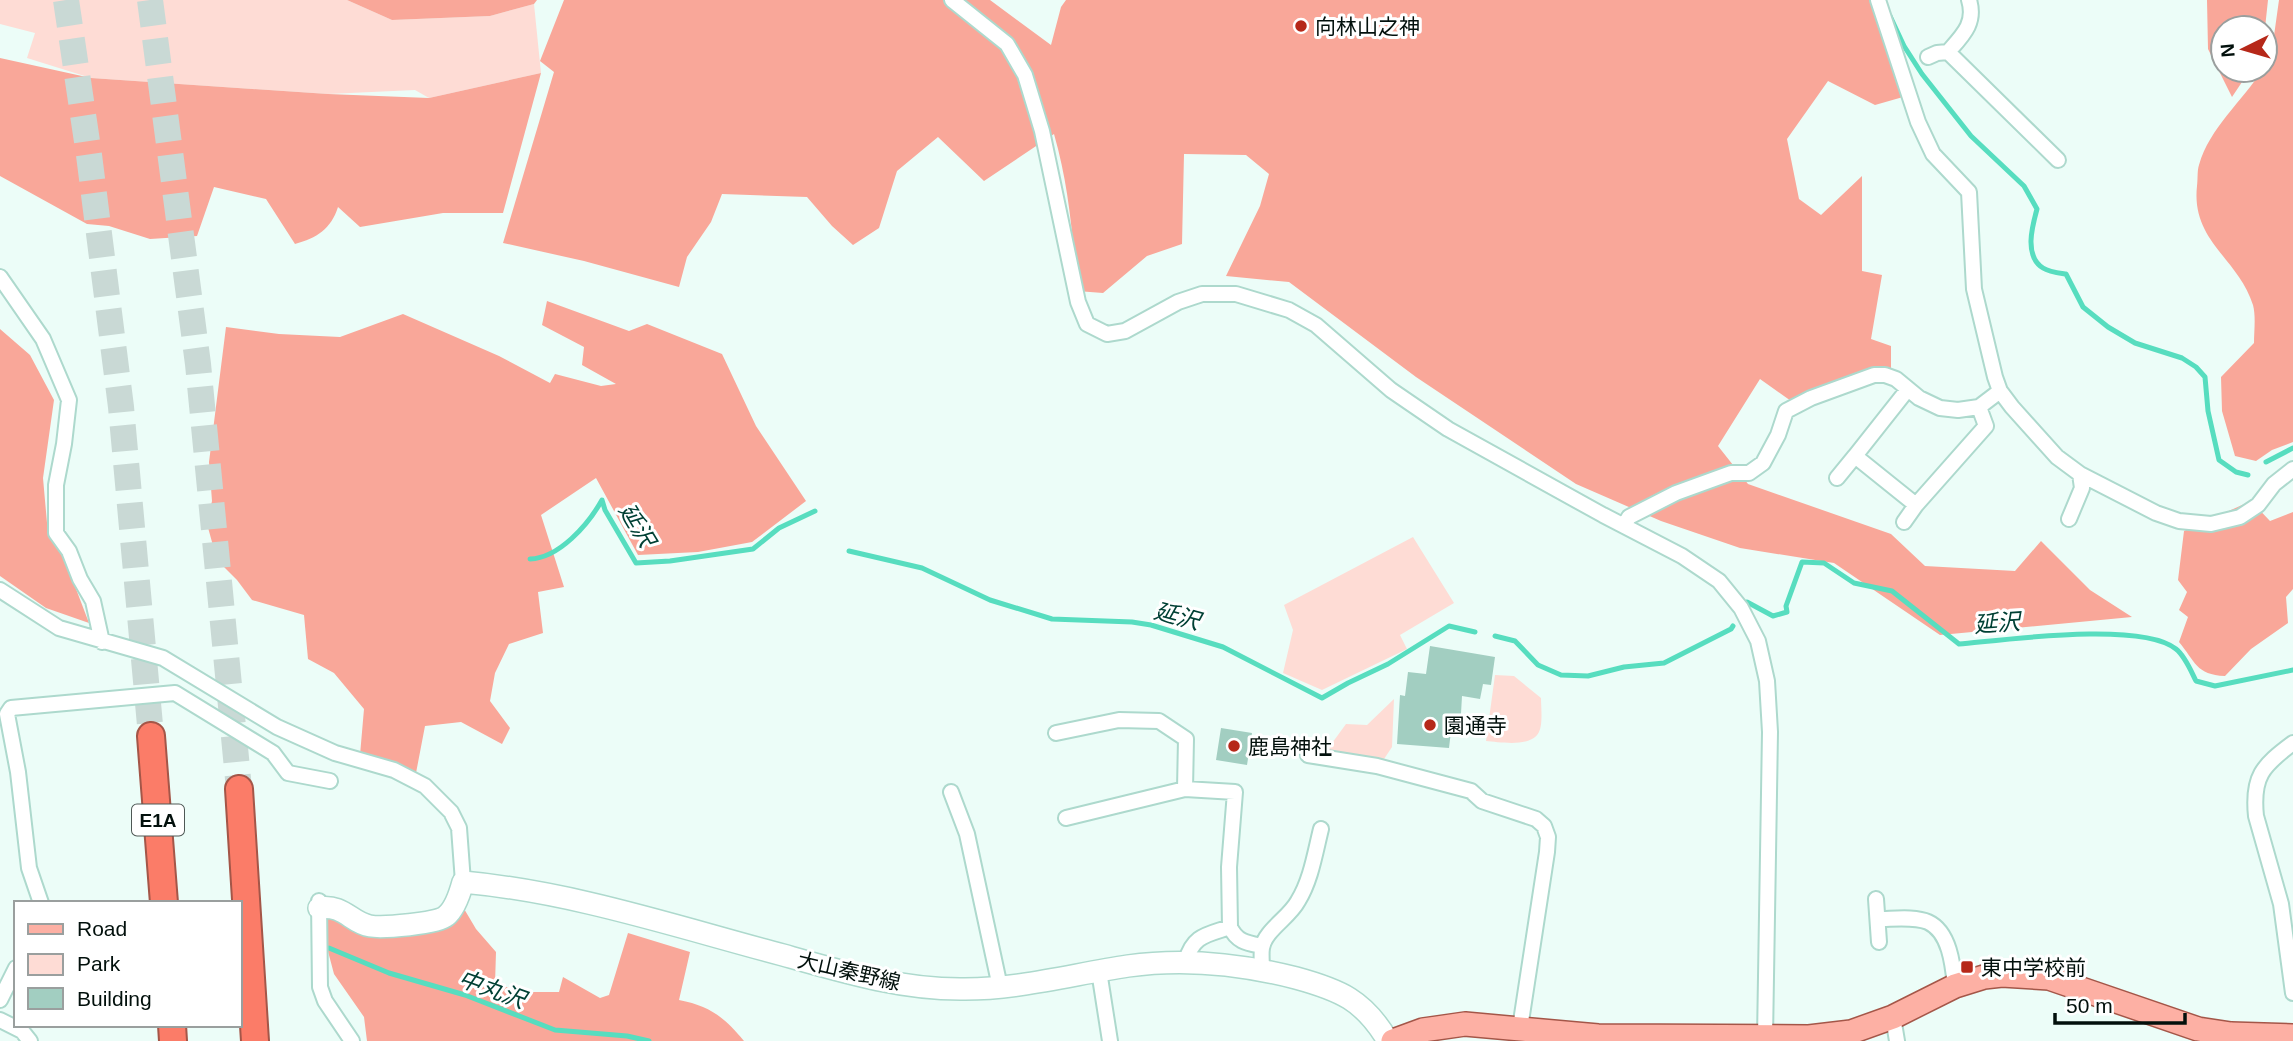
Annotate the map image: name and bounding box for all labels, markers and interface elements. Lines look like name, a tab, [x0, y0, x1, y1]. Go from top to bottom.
north arrow	[2209, 14, 2279, 84]
place label: 向林山之神	[1315, 15, 1420, 38]
marker: 向林山之神	[1293, 18, 1309, 34]
text: N	[2217, 43, 2239, 58]
water label: 延沢	[614, 499, 662, 554]
water label: 延沢	[1151, 597, 1205, 635]
water label: 延沢	[1973, 608, 2024, 638]
place label: 園通寺	[1444, 714, 1507, 737]
marker: 園通寺	[1422, 717, 1438, 733]
place label: 鹿島神社	[1248, 735, 1332, 758]
marker: 鹿島神社	[1226, 738, 1242, 754]
road number: E1A	[132, 804, 184, 835]
legend	[14, 901, 242, 1027]
text: Road	[77, 917, 127, 940]
street label: 大山秦野線	[795, 948, 903, 994]
text: Park	[77, 952, 121, 975]
place label: 東中学校前	[1981, 956, 2086, 979]
marker: 東中学校前	[1959, 959, 1975, 975]
water label: 中丸沢	[455, 965, 532, 1014]
scale bar	[2055, 982, 2184, 1026]
text: Building	[77, 987, 152, 1010]
text: 50 m	[2066, 994, 2113, 1017]

